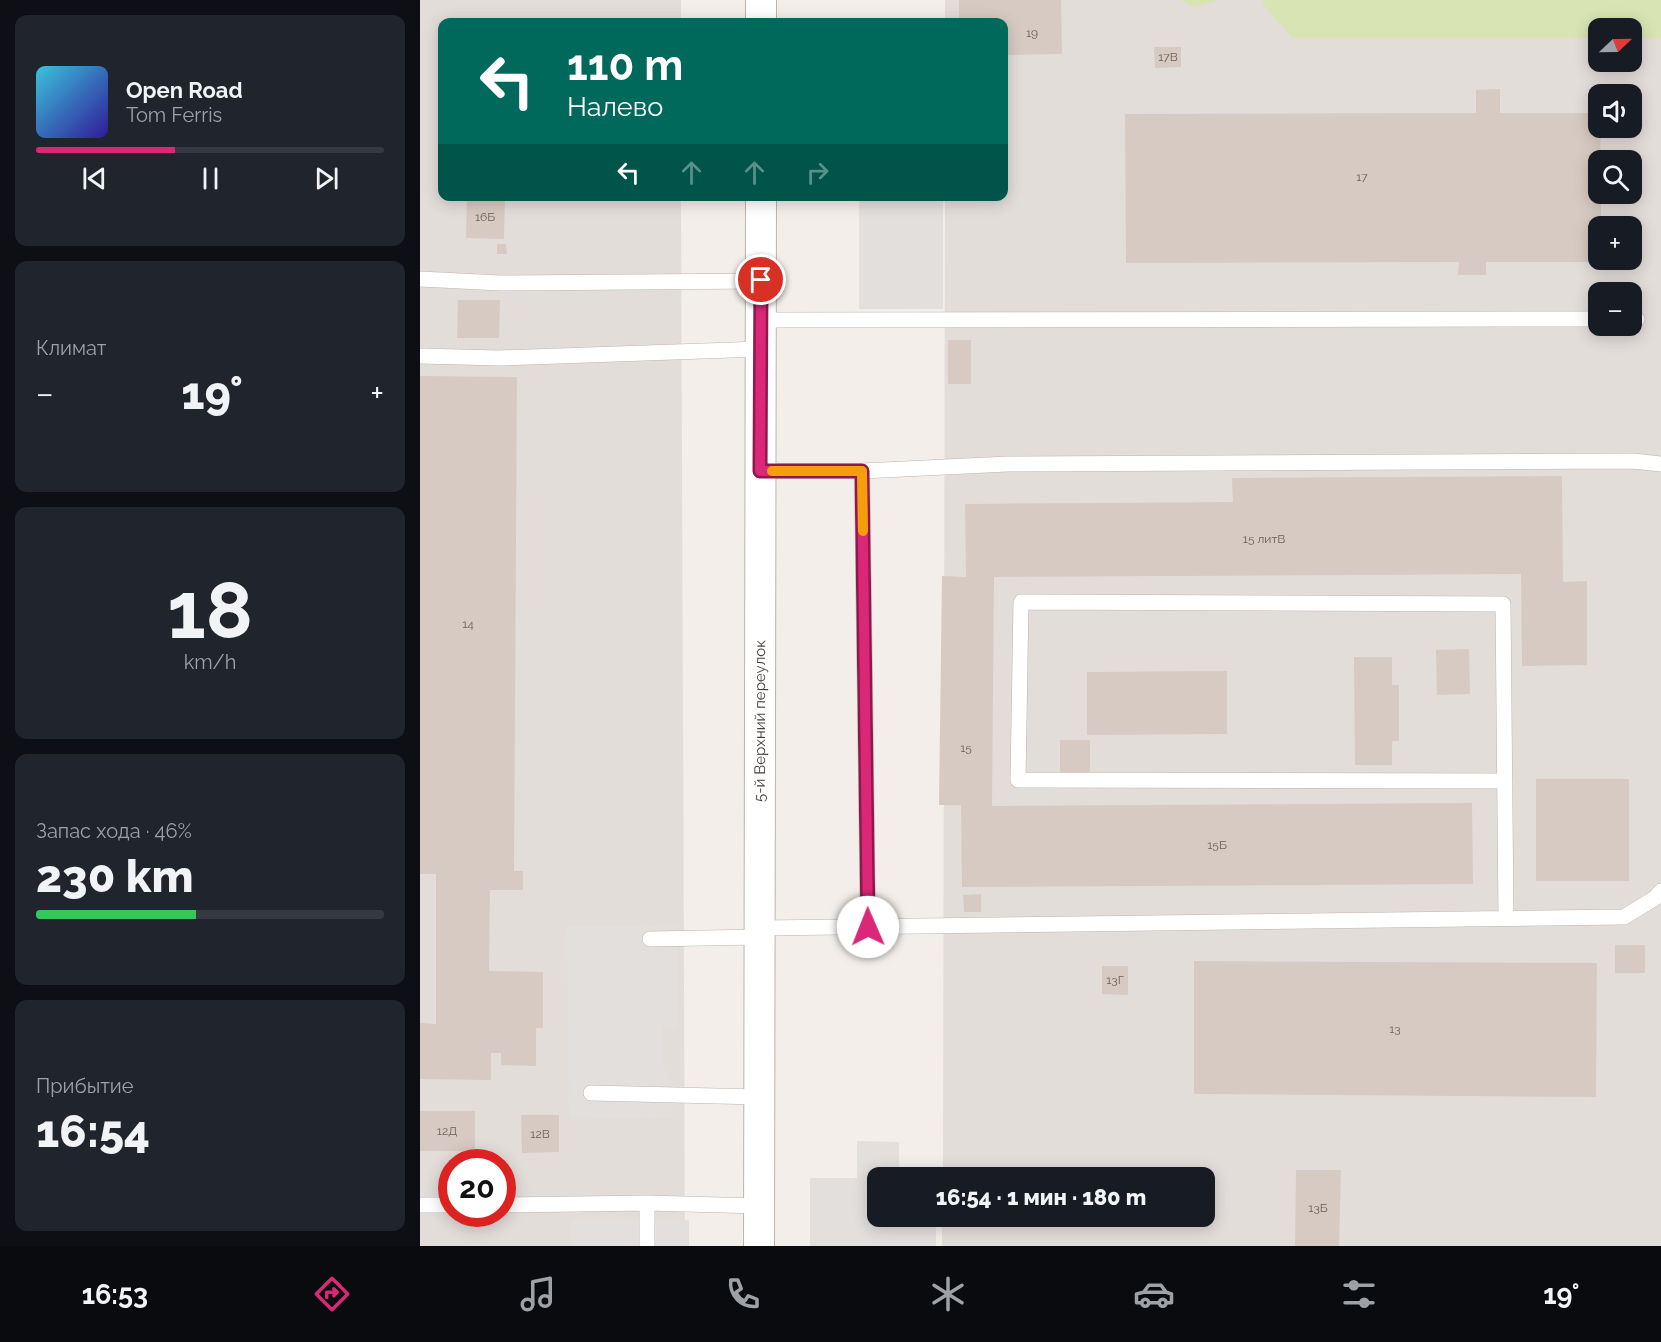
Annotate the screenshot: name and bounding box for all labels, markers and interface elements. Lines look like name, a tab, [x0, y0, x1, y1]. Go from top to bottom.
north arrow	[1588, 18, 1642, 72]
map controls	[1588, 18, 1642, 336]
house number: 19	[1026, 26, 1038, 40]
text: 110 m	[567, 41, 683, 90]
icon: left	[468, 42, 546, 120]
house number: 17В	[1158, 50, 1178, 64]
text: Open Road	[126, 77, 243, 103]
button: sound	[1588, 84, 1642, 138]
text: Налево	[567, 91, 663, 122]
text: Tom Ferris	[126, 103, 222, 127]
button: search	[1588, 150, 1642, 204]
icon: left	[612, 156, 645, 189]
icon: ahead	[675, 156, 708, 189]
icon: ahead	[738, 156, 771, 189]
icon: right	[801, 156, 834, 189]
icon: previous	[78, 162, 111, 195]
icon: pause	[194, 162, 227, 195]
icon: next	[310, 162, 343, 195]
house number: 17	[1356, 170, 1368, 184]
house number: 16Б	[475, 210, 495, 224]
button: +	[1588, 216, 1642, 270]
pin	[735, 254, 786, 305]
icon: arrive	[744, 263, 777, 296]
button: −	[1588, 282, 1642, 336]
text: Климат	[36, 336, 106, 360]
text: 19°	[181, 367, 243, 420]
text: −	[36, 374, 54, 413]
text: +	[370, 374, 384, 413]
house number: 15 литВ	[1243, 532, 1285, 546]
text: 18	[167, 565, 253, 656]
house number: 14	[462, 617, 474, 631]
street label: 5-й Верхний переулок	[751, 640, 769, 802]
text: km/h	[184, 650, 236, 674]
house number: 15	[960, 741, 972, 755]
text: Запас хода · 46%	[36, 819, 192, 843]
house number: 15Б	[1207, 838, 1227, 852]
text: 230 km	[36, 850, 194, 903]
position arrow	[836, 895, 900, 959]
house number: 13Г	[1106, 973, 1124, 987]
house number: 13	[1389, 1022, 1401, 1036]
text: Прибытие	[36, 1074, 133, 1098]
text: 16:54	[36, 1105, 150, 1158]
house number: 12Д	[437, 1124, 457, 1138]
house number: 12В	[530, 1127, 550, 1141]
speed limit sign: 20	[438, 1149, 516, 1227]
text: 16:54 · 1 мин · 180 m	[936, 1184, 1146, 1210]
house number: 13Б	[1308, 1201, 1328, 1215]
icon: directions	[311, 1273, 353, 1315]
icon: music	[517, 1273, 559, 1315]
icon: phone	[722, 1273, 764, 1315]
icon: climate	[927, 1273, 969, 1315]
icon: car	[1133, 1273, 1175, 1315]
icon: filters	[1338, 1273, 1380, 1315]
text: 16:53	[82, 1279, 148, 1310]
text: 19°	[1543, 1279, 1579, 1310]

